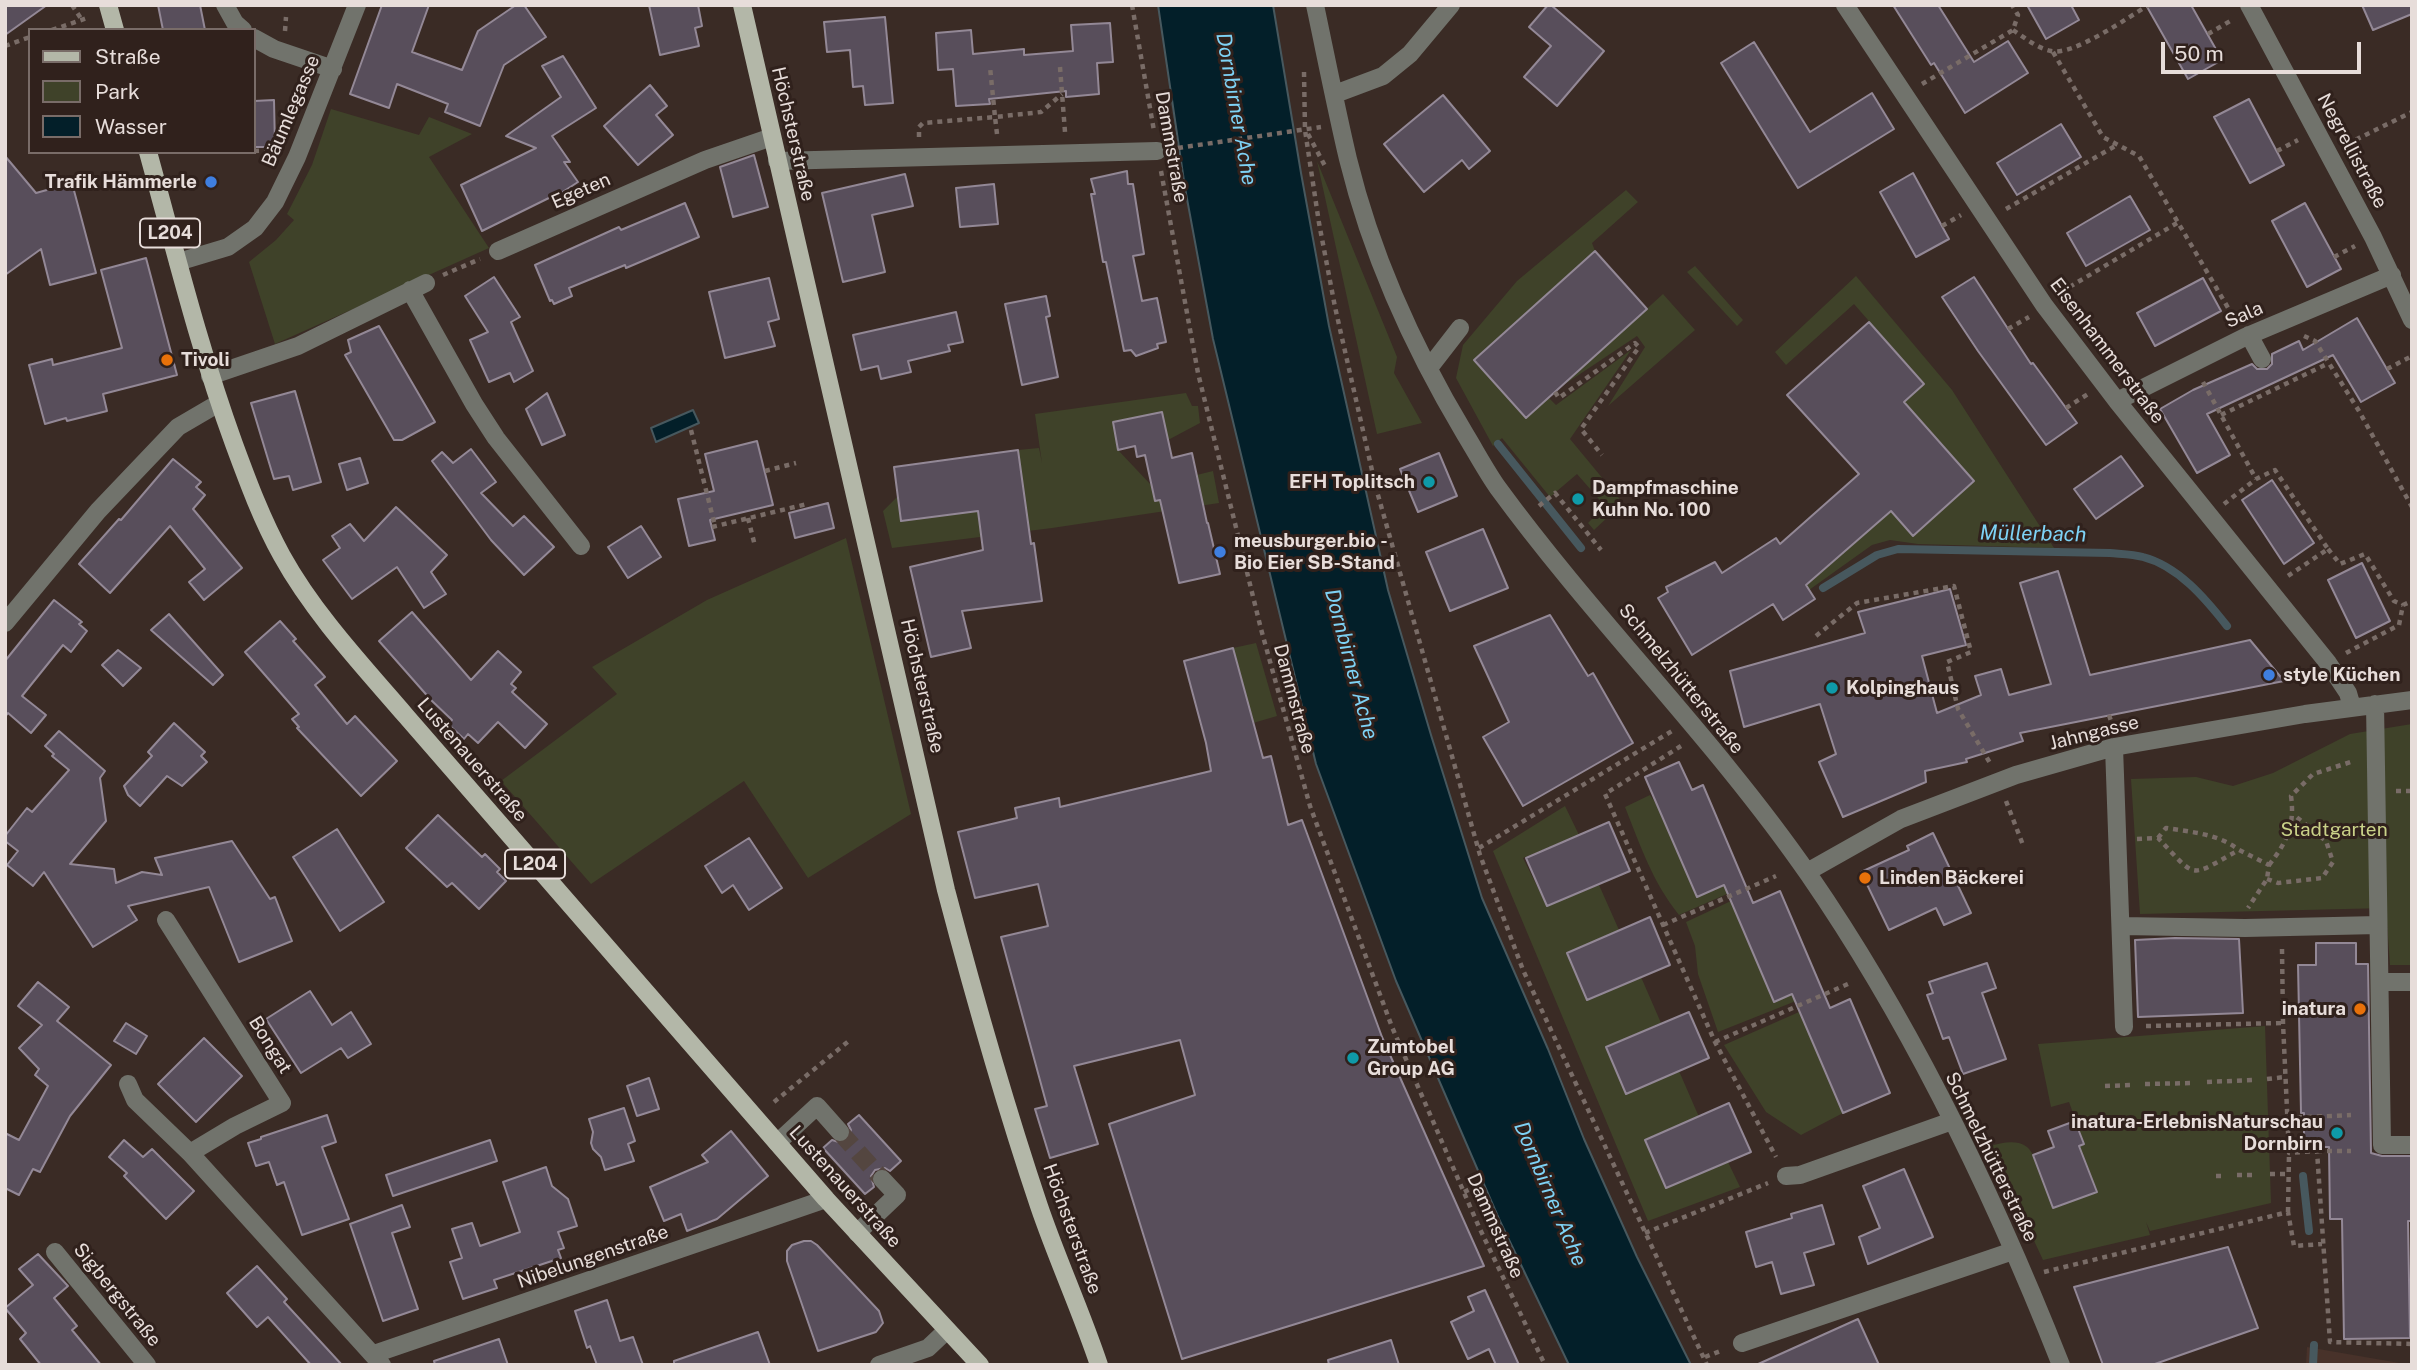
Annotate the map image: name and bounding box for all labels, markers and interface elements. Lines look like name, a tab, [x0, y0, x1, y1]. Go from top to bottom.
legend	[28, 28, 256, 154]
scale bar	[2165, 28, 2364, 72]
water label: Dornbirner Ache	[1210, 31, 1262, 187]
text: 50 m	[2174, 41, 2224, 66]
text: Straße	[95, 44, 161, 69]
street label: Bäumlegasse	[257, 52, 325, 170]
street label: Höchsterstraße	[766, 65, 820, 203]
text: Park	[95, 79, 140, 104]
street label: Dammstraße	[1150, 89, 1192, 205]
street label: Negrellistraße	[2312, 90, 2392, 212]
text: Wasser	[95, 114, 167, 139]
street label: Egeten	[548, 168, 614, 214]
place label: Trafik Hämmerle	[45, 171, 197, 193]
marker: Trafik Hämmerle	[203, 174, 219, 190]
road number: L204	[140, 218, 200, 247]
street label: Eisenhammerstraße	[2045, 274, 2169, 428]
street label: Sala	[2221, 297, 2267, 333]
place label: Tivoli	[181, 349, 230, 371]
marker: Tivoli	[159, 352, 175, 368]
place label: EFH Toplitsch	[1289, 471, 1415, 493]
marker: EFH Toplitsch	[1421, 474, 1437, 490]
place label: Dampfmaschine Kuhn No. 100	[1592, 477, 1739, 521]
marker: Dampfmaschine Kuhn No. 100	[1570, 491, 1586, 507]
water label: Müllerbach	[1979, 520, 2087, 548]
place label: meusburger.bio - Bio Eier SB-Stand	[1234, 530, 1395, 574]
marker: meusburger.bio - Bio Eier SB-Stand	[1212, 544, 1228, 560]
water label: Dornbirner Ache	[1319, 586, 1383, 742]
street label: Schmelzhütterstraße	[1614, 599, 1748, 759]
street label: Höchsterstraße	[895, 617, 949, 755]
street label: Dammstraße	[1268, 642, 1320, 756]
place label: style Küchen	[2283, 664, 2401, 686]
marker: style Küchen	[2261, 667, 2277, 683]
place label: Kolpinghaus	[1846, 677, 1959, 699]
marker: Kolpinghaus	[1824, 680, 1840, 696]
street label: Lustenauerstraße	[412, 694, 532, 826]
street label: Jahngasse	[2047, 711, 2141, 755]
park label: Stadtgarten	[2280, 819, 2388, 841]
road number: L204	[505, 850, 565, 878]
place label: Linden Bäckerei	[1879, 867, 2024, 889]
marker: Linden Bäckerei	[1857, 870, 1873, 886]
place label: inatura	[2282, 998, 2346, 1020]
marker: inatura	[2352, 1001, 2368, 1017]
street label: Bongat	[243, 1012, 297, 1078]
place label: Zumtobel Group AG	[1367, 1036, 1455, 1080]
marker: Zumtobel Group AG	[1345, 1050, 1361, 1066]
street label: Schmelzhütterstraße	[1940, 1068, 2042, 1246]
place label: inatura-ErlebnisNaturschau Dornbirn	[2071, 1111, 2323, 1155]
water label: Dornbirner Ache	[1508, 1118, 1592, 1270]
street label: Lustenauerstraße	[784, 1121, 906, 1253]
marker: inatura-ErlebnisNaturschau Dornbirn	[2329, 1125, 2345, 1141]
street label: Höchsterstraße	[1038, 1161, 1106, 1297]
street label: Dammstraße	[1462, 1170, 1528, 1282]
street label: Nibelungenstraße	[514, 1220, 672, 1294]
street label: Sigbergstraße	[68, 1239, 166, 1351]

